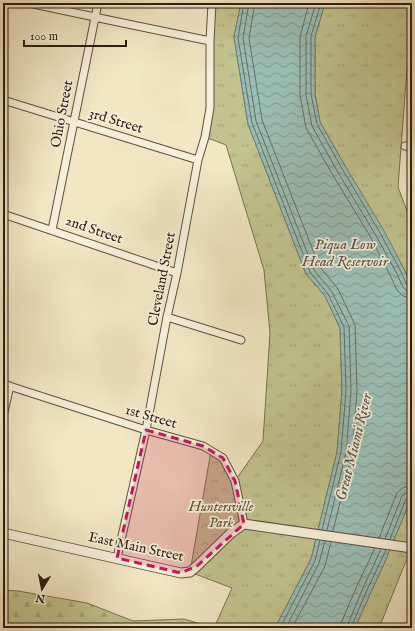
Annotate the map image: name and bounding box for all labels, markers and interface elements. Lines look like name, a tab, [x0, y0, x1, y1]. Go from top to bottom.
scale bar	[24, 22, 126, 48]
text: 100 m	[30, 29, 58, 44]
street label: Ohio Street	[47, 79, 77, 149]
street label: 3rd Street	[87, 104, 145, 138]
street label: 2nd Street	[63, 212, 125, 248]
street label: Cleveland Street	[144, 230, 180, 328]
water label: Piqua Low Head Reservoir	[301, 235, 389, 271]
water label: Great Miami River	[331, 390, 377, 503]
street label: 1st Street	[123, 401, 179, 433]
park label: Huntersville Park	[188, 498, 254, 532]
street label: East Main Street	[87, 528, 185, 566]
north arrow	[22, 569, 62, 609]
text: N	[34, 590, 47, 606]

